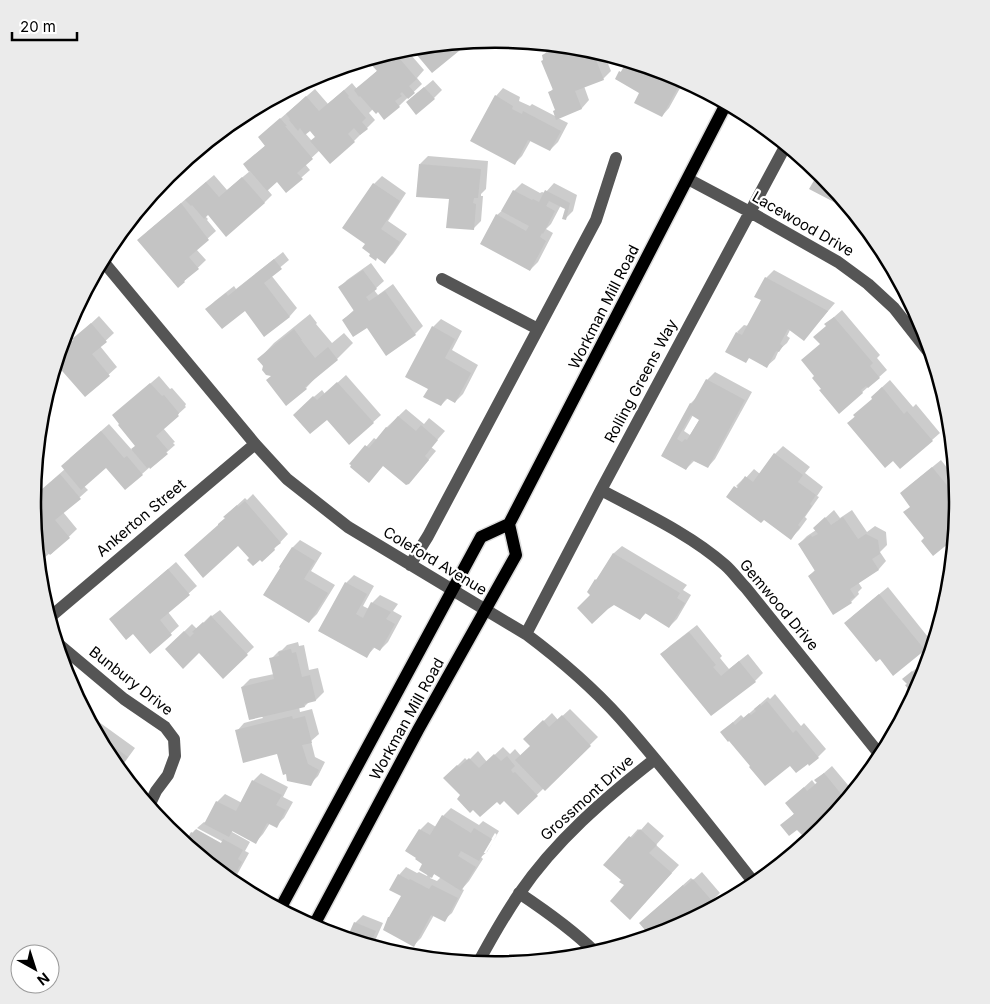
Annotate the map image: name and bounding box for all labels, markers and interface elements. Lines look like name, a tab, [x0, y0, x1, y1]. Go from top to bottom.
scale bar	[12, 10, 78, 42]
text: 20 m	[20, 17, 56, 36]
street label: Lacewood Drive	[749, 187, 858, 260]
street label: Workman Mill Road	[564, 242, 643, 372]
street label: Rolling Greens Way	[600, 315, 681, 446]
street label: Ankerton Street	[92, 475, 189, 561]
street label: Coleford Avenue	[380, 522, 491, 599]
street label: Gemwood Drive	[736, 555, 823, 654]
street label: Bunbury Drive	[86, 642, 177, 719]
street label: Workman Mill Road	[365, 654, 448, 783]
street label: Grossmont Drive	[536, 751, 637, 844]
north arrow	[10, 944, 60, 994]
text: N	[34, 970, 53, 989]

